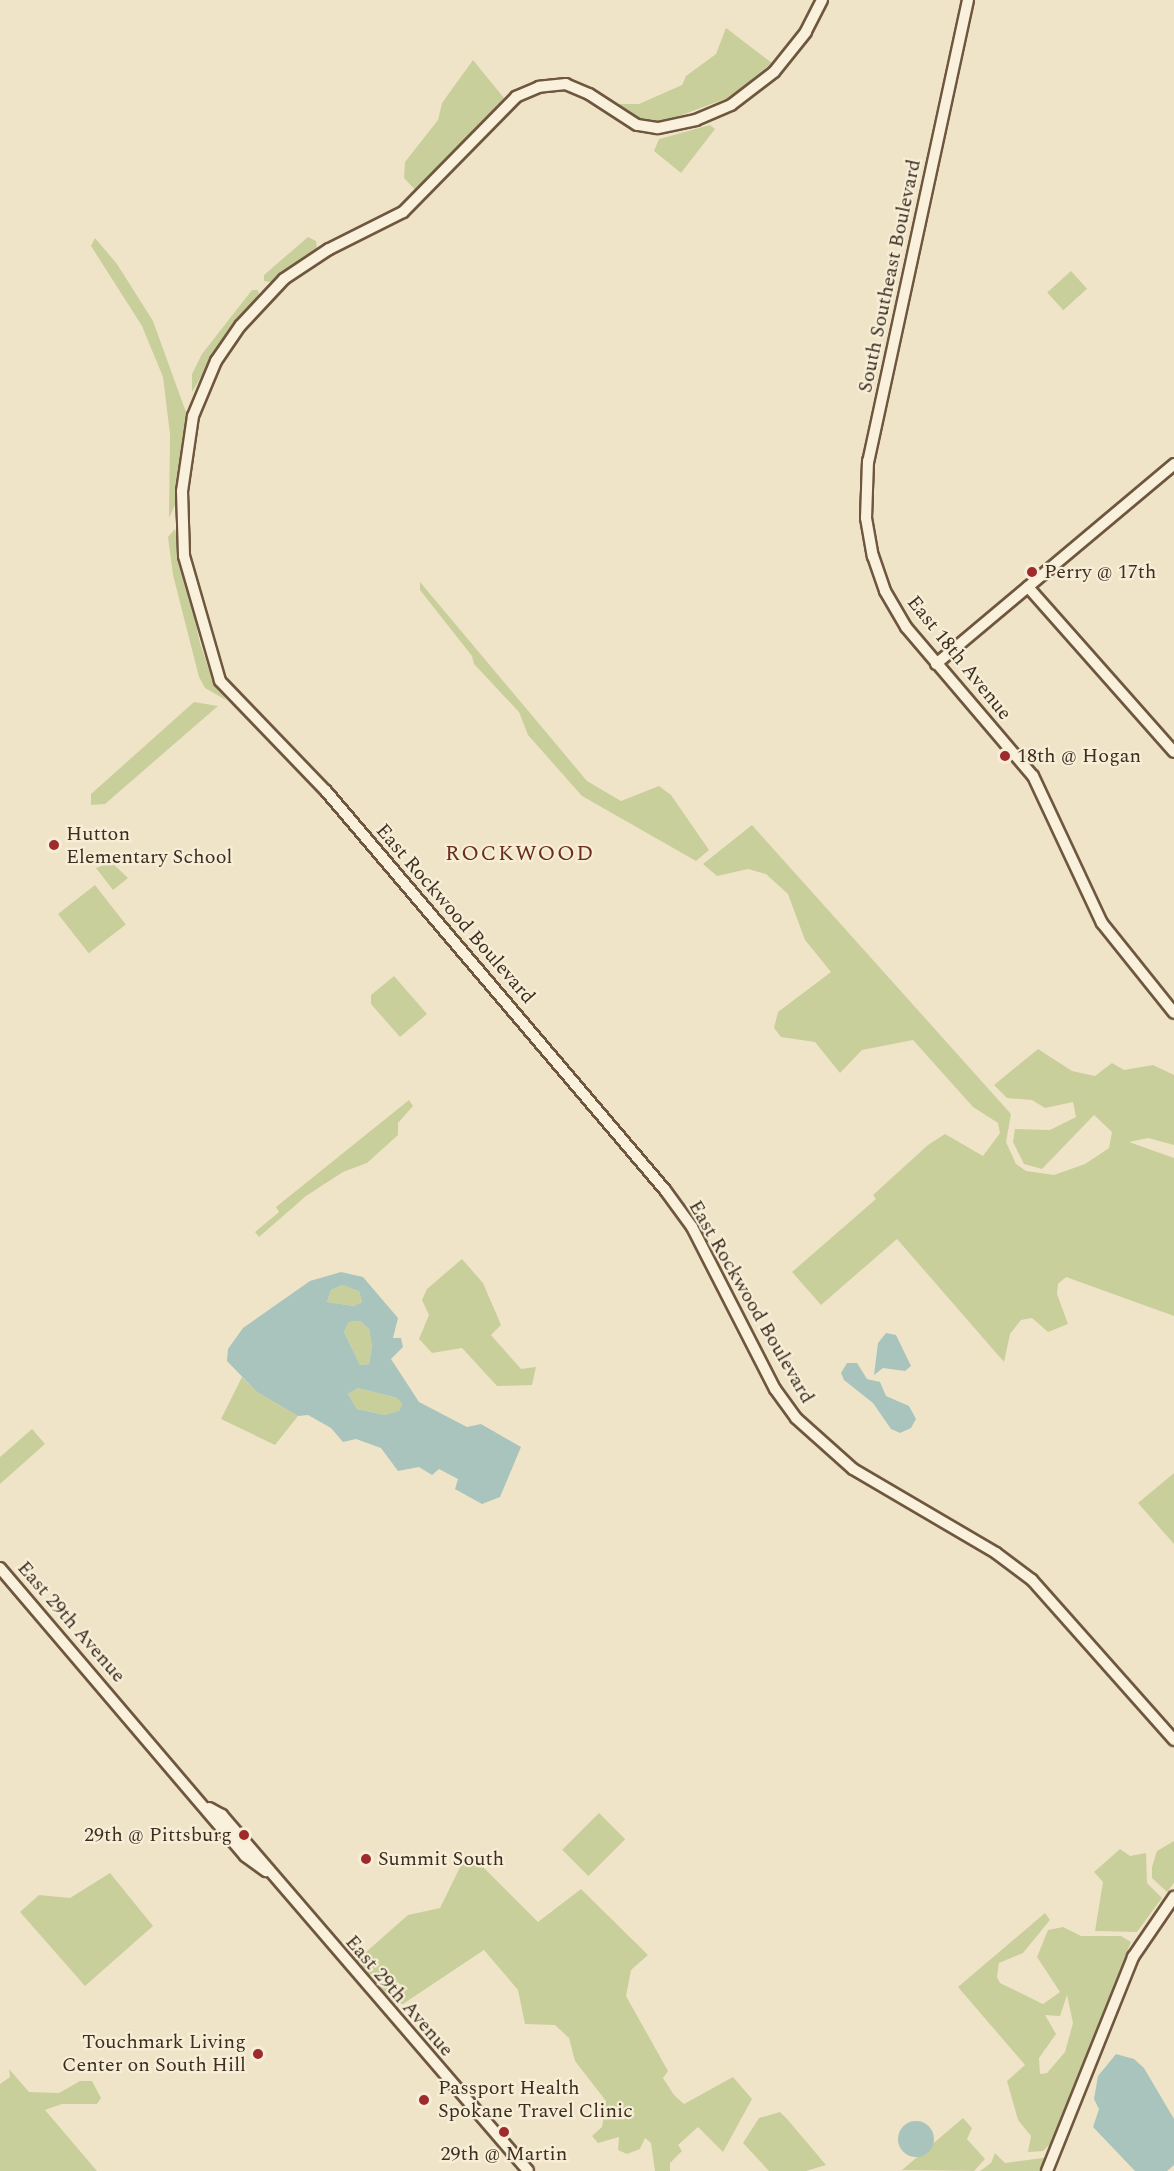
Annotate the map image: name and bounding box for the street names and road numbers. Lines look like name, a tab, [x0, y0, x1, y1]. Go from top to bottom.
street label: South Southeast Boulevard	[854, 157, 926, 395]
street label: East 18th Avenue	[902, 591, 1016, 725]
street label: East Rockwood Boulevard	[370, 819, 540, 1009]
street label: East Rockwood Boulevard	[683, 1196, 819, 1408]
street label: East 29th Avenue	[12, 1556, 130, 1688]
street label: East 29th Avenue	[340, 1930, 458, 2062]

